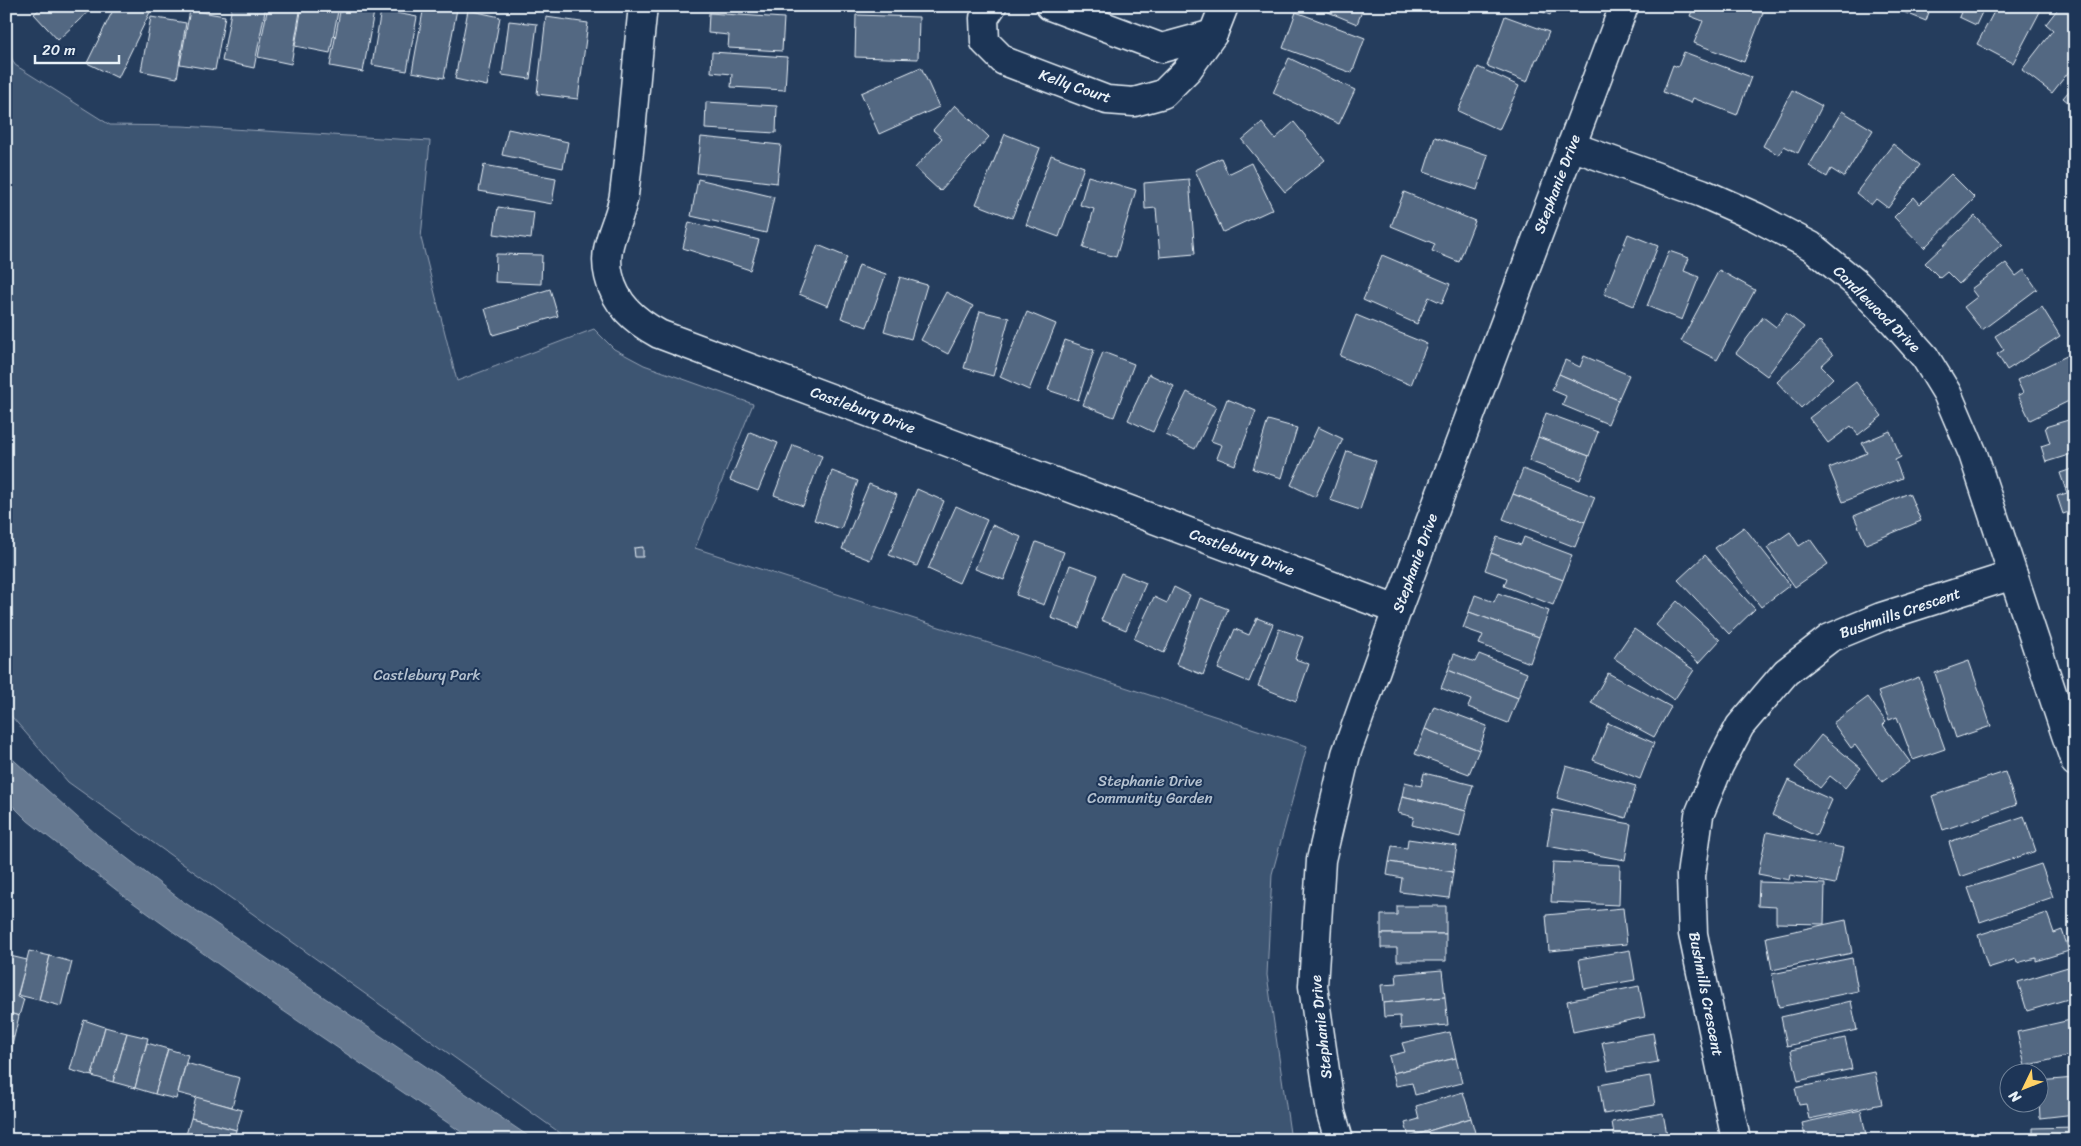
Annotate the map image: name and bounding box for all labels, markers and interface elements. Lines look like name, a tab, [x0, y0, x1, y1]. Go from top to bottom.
scale bar	[35, 32, 119, 64]
text: 20 m	[42, 37, 76, 63]
street label: Kelly Court	[1035, 62, 1115, 111]
street label: Stephanie Drive	[1526, 131, 1588, 237]
street label: Candlewood Drive	[1827, 259, 1927, 359]
street label: Castlebury Drive	[807, 379, 920, 441]
street label: Stephanie Drive	[1385, 510, 1445, 616]
street label: Castlebury Drive	[1186, 521, 1299, 583]
street label: Bushmills Crescent	[1836, 580, 1964, 646]
park label: Castlebury Park	[373, 662, 481, 688]
park label: Stephanie Drive Community Garden	[1087, 768, 1213, 811]
street label: Bushmills Crescent	[1681, 929, 1731, 1059]
street label: Stephanie Drive	[1303, 974, 1339, 1080]
north arrow	[1998, 1064, 2048, 1114]
text: N	[2002, 1084, 2028, 1109]

